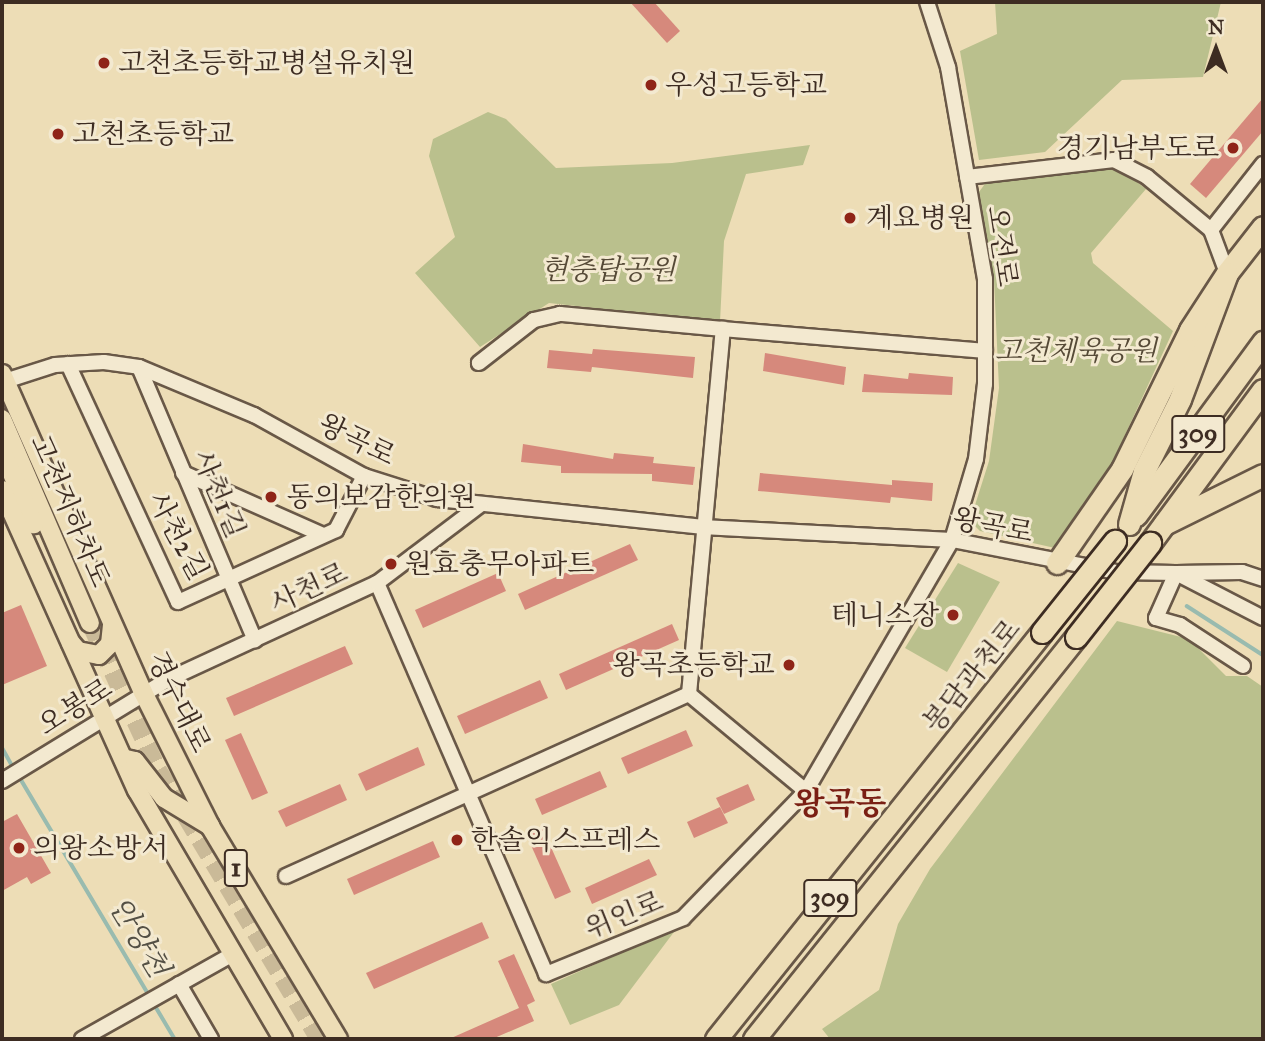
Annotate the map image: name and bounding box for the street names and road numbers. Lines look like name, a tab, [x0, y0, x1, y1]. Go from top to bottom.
street label: 오전로	[980, 203, 1024, 289]
street label: 왕곡로	[313, 407, 401, 473]
road number: 309	[1170, 412, 1226, 456]
street label: 고천지하차도	[23, 430, 117, 592]
street label: 사천1길	[186, 445, 252, 543]
street label: 사천2길	[141, 486, 215, 586]
street label: 왕곡로	[950, 502, 1036, 550]
street label: 사천로	[265, 556, 353, 620]
street label: 봉담과천로	[916, 613, 1028, 739]
street label: 경수대로	[140, 646, 218, 758]
street label: 오봉로	[32, 671, 118, 743]
road number: 1	[224, 846, 248, 890]
road number: 309	[802, 876, 858, 920]
street label: 위인로	[580, 884, 668, 946]

